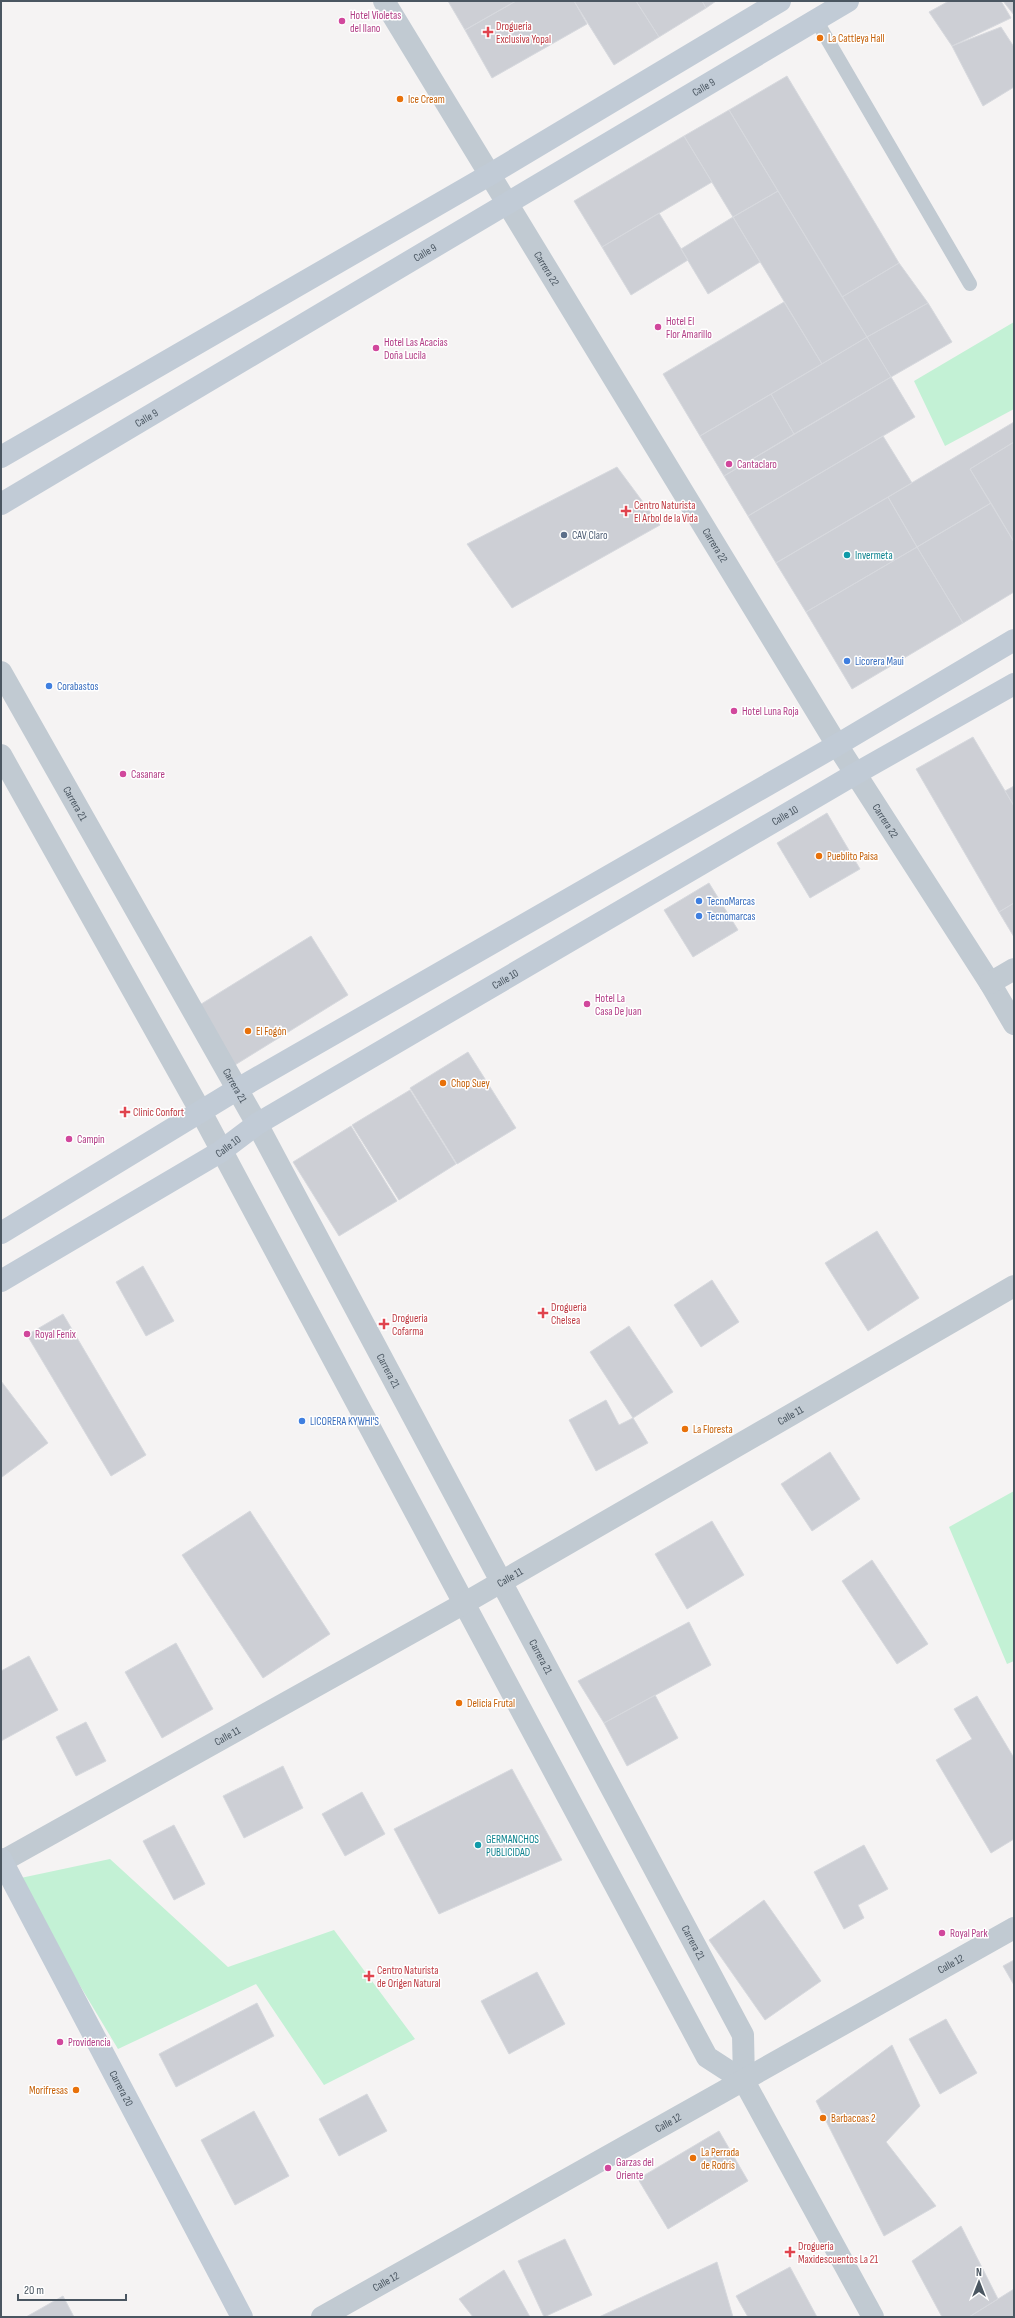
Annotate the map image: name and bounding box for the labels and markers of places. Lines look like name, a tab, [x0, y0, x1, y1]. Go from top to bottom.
place label: Hotel Violetas del llano	[350, 9, 401, 35]
marker: Hotel Violetas del llano	[337, 16, 347, 26]
place label: Drogueria Exclusiva Yopal	[496, 20, 551, 46]
marker: Drogueria Exclusiva Yopal	[483, 27, 493, 37]
place label: La Cattleya Hall	[828, 32, 885, 45]
marker: La Cattleya Hall	[815, 33, 825, 43]
place label: Ice Cream	[408, 93, 445, 106]
marker: Ice Cream	[395, 94, 405, 104]
place label: Hotel El Flor Amarillo	[666, 315, 712, 341]
marker: Hotel El Flor Amarillo	[653, 322, 663, 332]
place label: Hotel Las Acacias Doña Lucila	[384, 336, 448, 362]
marker: Hotel Las Acacias Doña Lucila	[371, 343, 381, 353]
place label: Cantaclaro	[737, 458, 777, 471]
marker: Cantaclaro	[724, 459, 734, 469]
place label: Centro Naturista El Arbol de la Vida	[634, 499, 698, 525]
marker: Centro Naturista El Arbol de la Vida	[621, 506, 631, 516]
place label: CAV Claro	[572, 529, 608, 542]
marker: CAV Claro	[559, 530, 569, 540]
place label: Invermeta	[855, 549, 893, 562]
marker: Invermeta	[842, 550, 852, 560]
place label: Licorera Maui	[855, 655, 904, 668]
marker: Licorera Maui	[842, 656, 852, 666]
place label: Corabastos	[57, 680, 99, 693]
marker: Corabastos	[44, 681, 54, 691]
place label: Hotel Luna Roja	[742, 705, 799, 718]
marker: Hotel Luna Roja	[729, 706, 739, 716]
place label: Casanare	[131, 768, 165, 781]
marker: Casanare	[118, 769, 128, 779]
place label: Pueblito Paisa	[827, 850, 878, 863]
marker: Pueblito Paisa	[814, 851, 824, 861]
place label: TecnoMarcas	[707, 895, 755, 908]
marker: TecnoMarcas	[694, 896, 704, 906]
place label: Tecnomarcas	[707, 910, 756, 923]
marker: Tecnomarcas	[694, 911, 704, 921]
place label: Hotel La Casa De Juan	[595, 992, 642, 1018]
marker: Hotel La Casa De Juan	[582, 999, 592, 1009]
place label: El Fogón	[256, 1025, 287, 1038]
marker: El Fogón	[243, 1026, 253, 1036]
place label: Chop Suey	[451, 1077, 491, 1090]
marker: Chop Suey	[438, 1078, 448, 1088]
place label: Clinic Confort	[133, 1106, 185, 1119]
marker: Clinic Confort	[120, 1107, 130, 1117]
place label: Campin	[77, 1133, 105, 1146]
marker: Campin	[64, 1134, 74, 1144]
place label: Drogueria Chelsea	[551, 1301, 587, 1327]
marker: Drogueria Chelsea	[538, 1308, 548, 1318]
place label: Drogueria Cofarma	[392, 1312, 428, 1338]
marker: Drogueria Cofarma	[379, 1319, 389, 1329]
place label: Royal Fenix	[35, 1328, 76, 1341]
marker: Royal Fenix	[22, 1329, 32, 1339]
place label: LICORERA KYWHI'S	[310, 1415, 379, 1428]
marker: LICORERA KYWHI'S	[297, 1416, 307, 1426]
place label: La Floresta	[693, 1423, 733, 1436]
marker: La Floresta	[680, 1424, 690, 1434]
place label: Delicia Frutal	[467, 1697, 515, 1710]
marker: Delicia Frutal	[454, 1698, 464, 1708]
place label: GERMANCHOS PUBLICIDAD	[486, 1833, 539, 1859]
marker: GERMANCHOS PUBLICIDAD	[473, 1840, 483, 1850]
place label: Royal Park	[950, 1927, 988, 1940]
marker: Royal Park	[937, 1928, 947, 1938]
place label: Centro Naturista de Origen Natural	[377, 1964, 441, 1990]
marker: Centro Naturista de Origen Natural	[364, 1971, 374, 1981]
place label: Providencia	[68, 2036, 111, 2049]
marker: Providencia	[55, 2037, 65, 2047]
place label: Morifresas	[29, 2084, 68, 2097]
marker: Morifresas	[71, 2085, 81, 2095]
place label: Barbacoas 2	[831, 2112, 876, 2125]
marker: Barbacoas 2	[818, 2113, 828, 2123]
place label: La Perrada de Rodris	[701, 2146, 739, 2172]
marker: La Perrada de Rodris	[688, 2153, 698, 2163]
place label: Garzas del Oriente	[616, 2156, 654, 2182]
marker: Garzas del Oriente	[603, 2163, 613, 2173]
place label: Drogueria Maxidescuentos La 21	[798, 2240, 878, 2266]
marker: Drogueria Maxidescuentos La 21	[785, 2247, 795, 2257]

